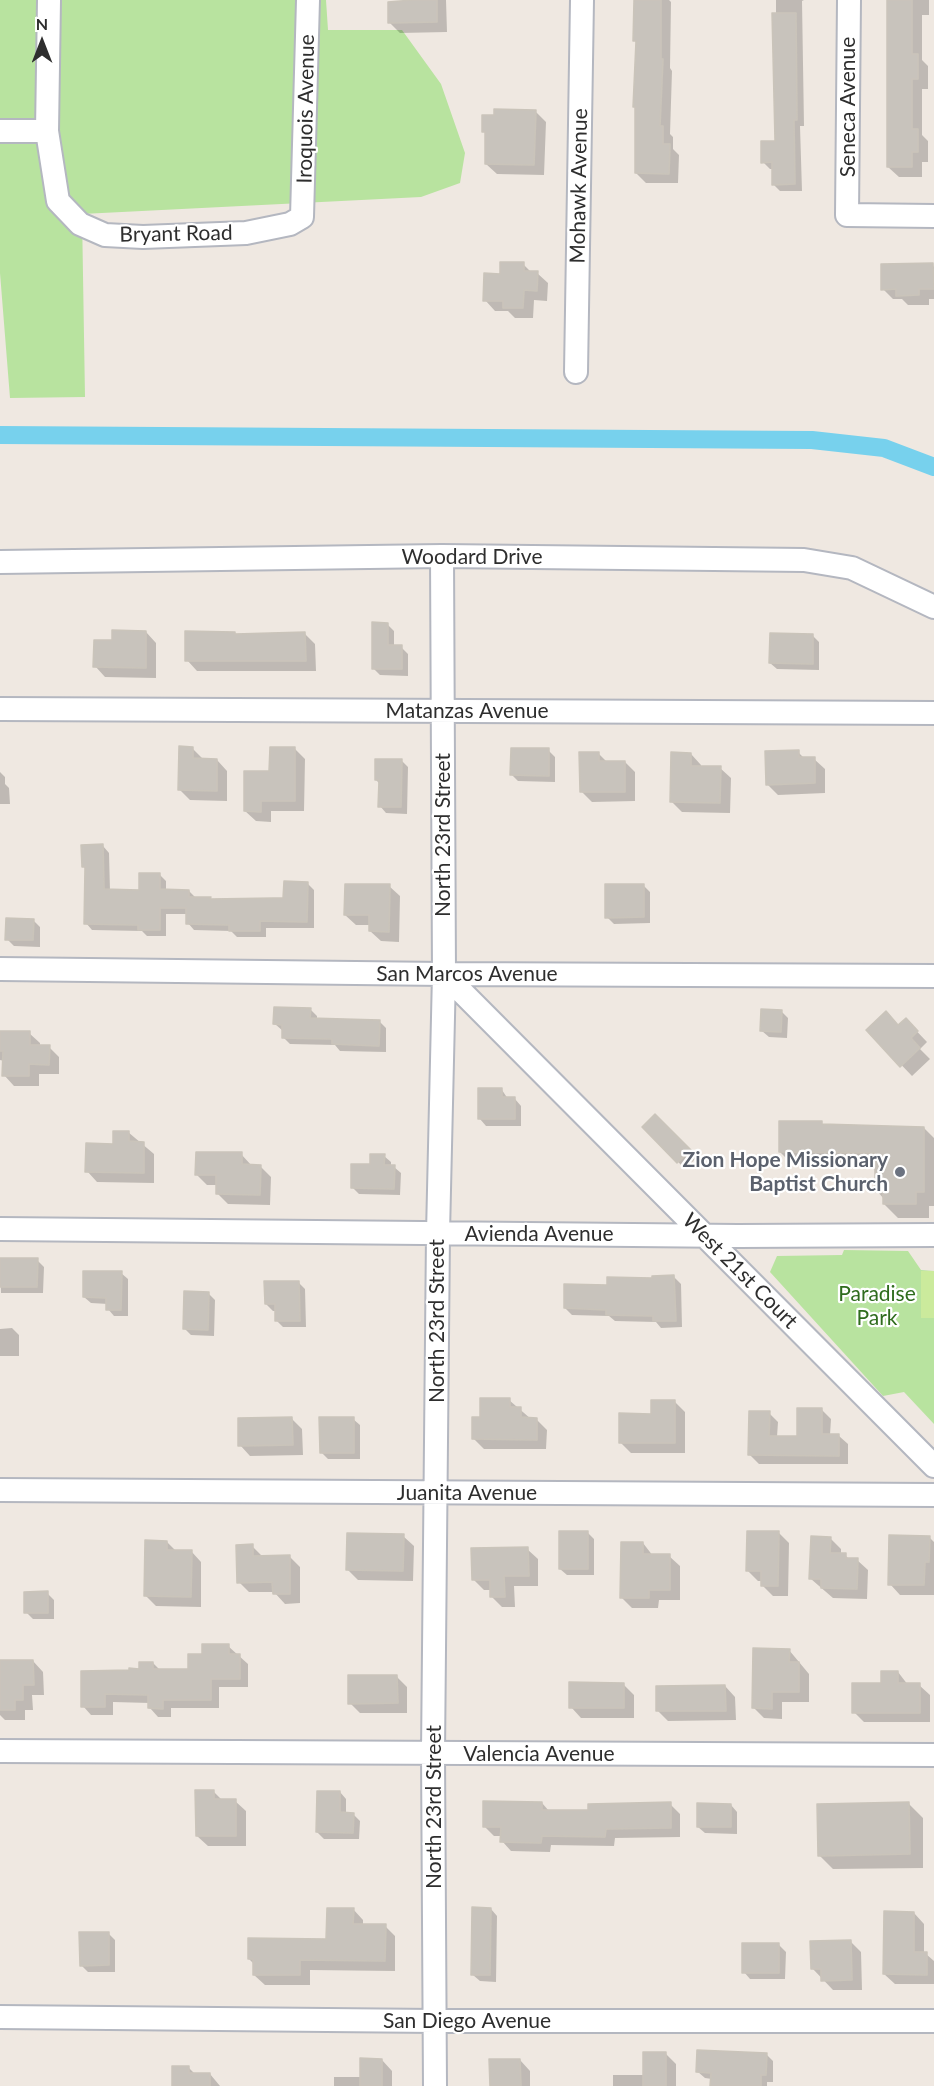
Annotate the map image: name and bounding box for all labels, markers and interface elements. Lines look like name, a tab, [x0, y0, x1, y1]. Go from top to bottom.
north arrow	[12, 12, 72, 72]
text: N	[36, 14, 48, 33]
street label: Iroquois Avenue	[292, 34, 320, 184]
street label: Seneca Avenue	[835, 37, 861, 177]
street label: Mohawk Avenue	[565, 108, 593, 264]
street label: Bryant Road	[119, 220, 233, 248]
street label: Woodard Drive	[401, 544, 543, 570]
street label: Matanzas Avenue	[385, 698, 549, 724]
street label: North 23rd Street	[430, 753, 456, 917]
street label: San Marcos Avenue	[376, 961, 558, 987]
place label: Zion Hope Missionary Baptist Church	[682, 1147, 888, 1197]
marker: Zion Hope Missionary Baptist Church	[893, 1165, 907, 1179]
street label: West 21st Court	[677, 1208, 803, 1334]
street label: Avienda Avenue	[464, 1221, 614, 1247]
street label: North 23rd Street	[424, 1239, 450, 1403]
park label: Paradise Park	[838, 1281, 916, 1331]
street label: Juanita Avenue	[397, 1480, 537, 1506]
street label: North 23rd Street	[421, 1725, 447, 1889]
street label: Valencia Avenue	[463, 1741, 615, 1767]
street label: San Diego Avenue	[383, 2008, 551, 2034]

